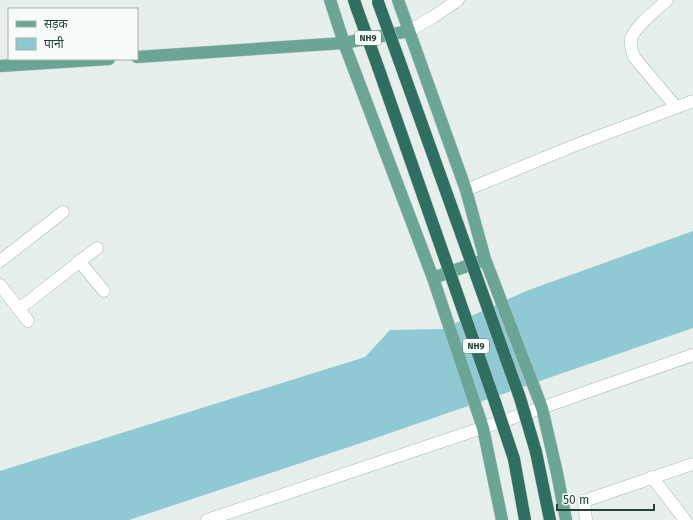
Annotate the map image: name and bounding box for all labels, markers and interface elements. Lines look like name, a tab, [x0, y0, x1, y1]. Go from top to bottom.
legend	[8, 8, 138, 60]
text: सड़क	[44, 17, 69, 31]
road number: NH9	[355, 31, 381, 45]
text: पानी	[44, 36, 65, 51]
road number: NH9	[463, 339, 489, 353]
scale bar	[557, 486, 654, 512]
text: 50 m	[563, 493, 589, 507]

